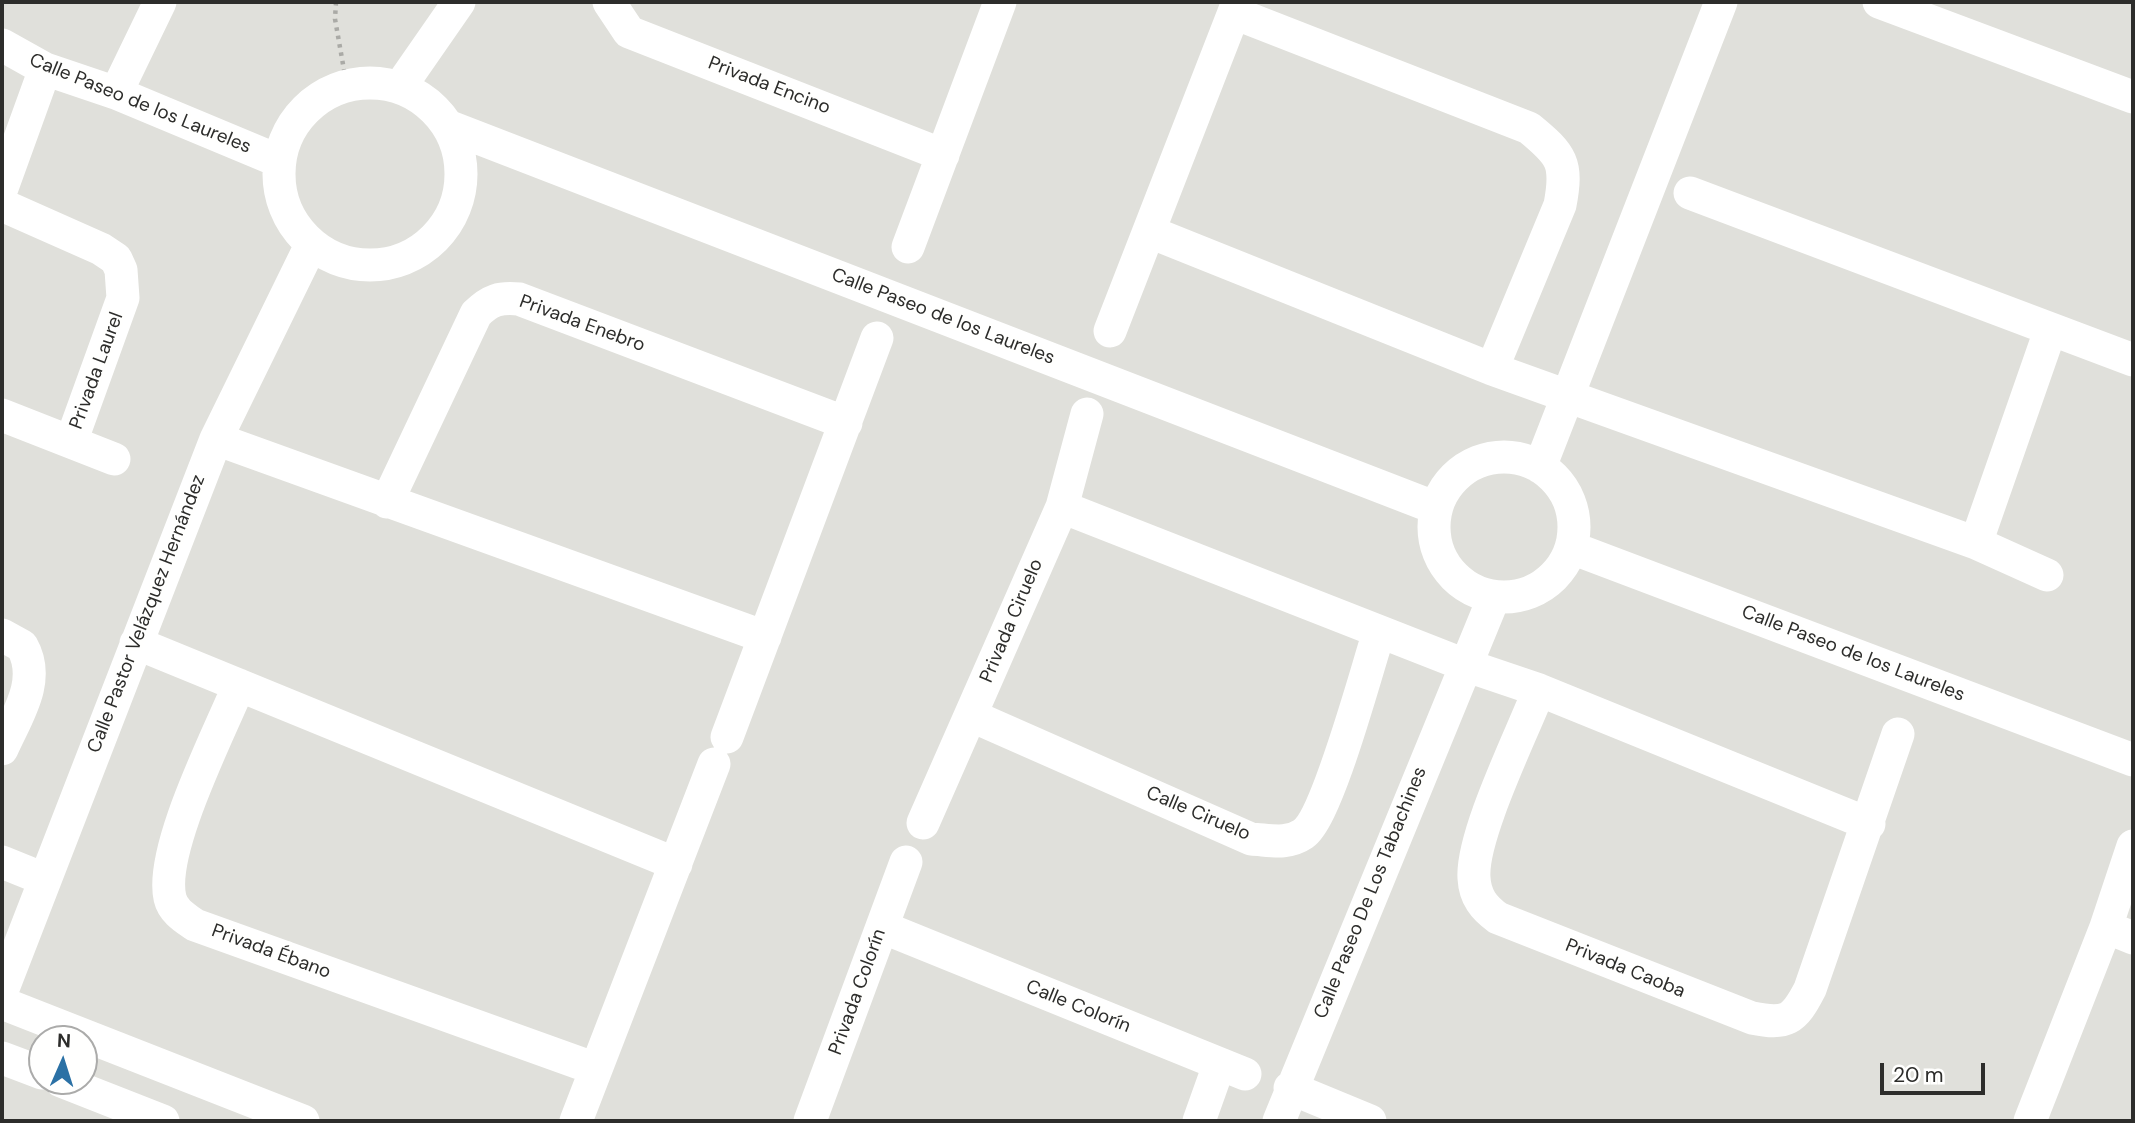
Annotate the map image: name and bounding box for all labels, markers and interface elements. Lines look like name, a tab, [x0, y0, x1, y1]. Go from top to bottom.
street label: Calle Paseo de los Laureles	[26, 49, 254, 159]
street label: Privada Encino	[705, 52, 833, 120]
street label: Calle Paseo de los Laureles	[828, 264, 1058, 370]
street label: Privada Enebro	[516, 291, 648, 357]
street label: Privada Laurel	[65, 309, 129, 433]
street label: Calle Pastor Velázquez Hernández	[83, 472, 211, 756]
street label: Privada Ciruelo	[976, 556, 1048, 686]
street label: Calle Paseo de los Laureles	[1738, 601, 1968, 707]
street label: Calle Paseo De Los Tabachines	[1310, 764, 1432, 1022]
street label: Calle Ciruelo	[1143, 782, 1253, 846]
street label: Privada Ébano	[208, 920, 334, 984]
street label: Privada Colorín	[825, 926, 891, 1058]
street label: Privada Caoba	[1562, 935, 1688, 1003]
street label: Calle Colorín	[1022, 976, 1134, 1038]
north arrow	[28, 1025, 98, 1095]
text: N	[56, 1028, 72, 1053]
scale bar	[1883, 1050, 1988, 1094]
text: 20 m	[1893, 1061, 1944, 1089]

